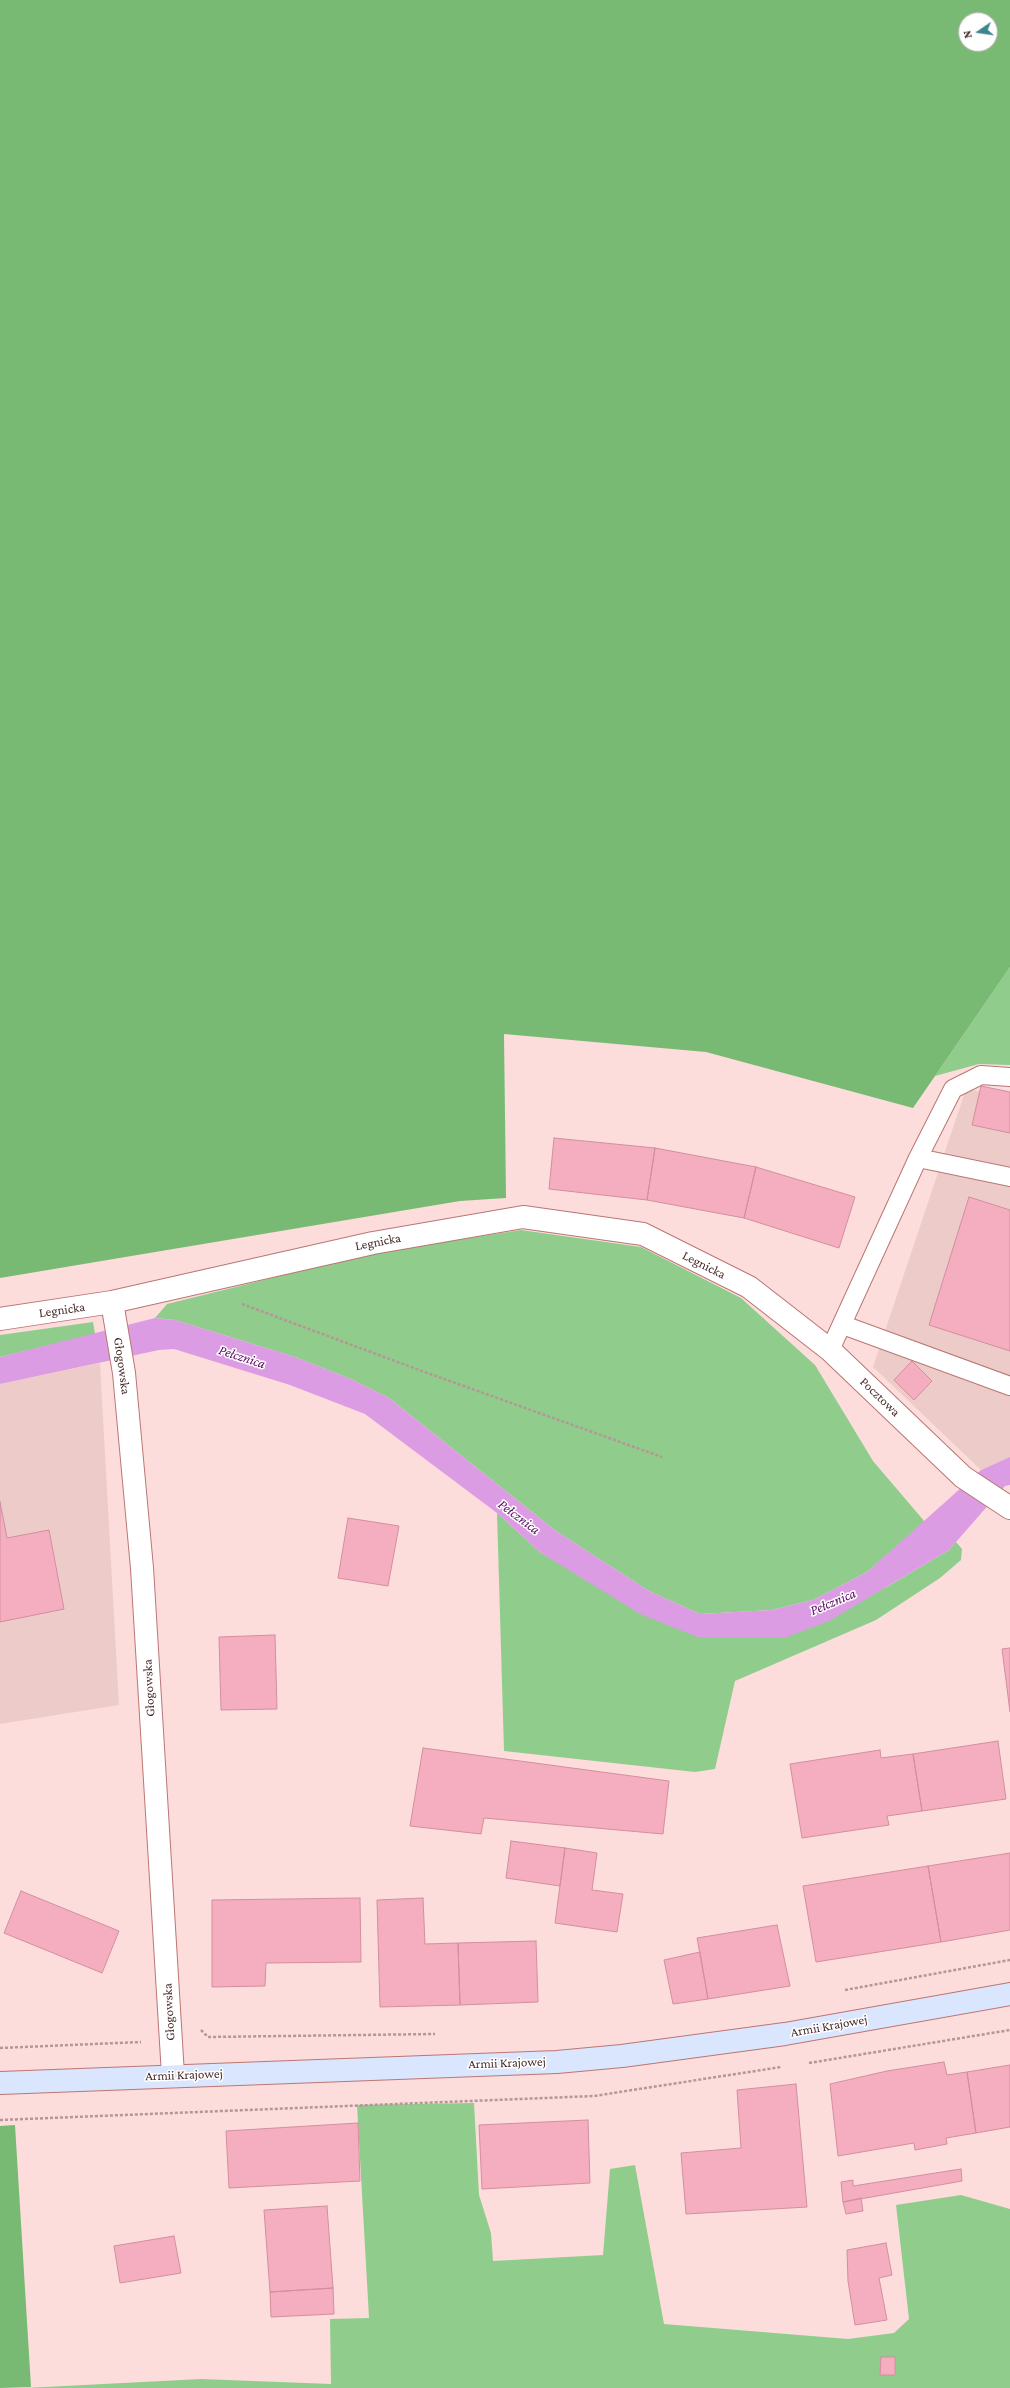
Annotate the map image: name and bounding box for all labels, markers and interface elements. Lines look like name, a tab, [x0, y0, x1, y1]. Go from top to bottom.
north arrow	[958, 12, 998, 52]
text: N	[961, 29, 974, 39]
street label: Legnicka	[354, 1230, 402, 1254]
street label: Legnicka	[680, 1248, 728, 1282]
street label: Legnicka	[38, 1299, 86, 1321]
street label: Głogowska	[110, 1336, 134, 1396]
water label: Pełcznica	[217, 1342, 267, 1372]
street label: Pocztowa	[857, 1374, 903, 1420]
water label: Pełcznica	[495, 1496, 543, 1538]
water label: Pełcznica	[808, 1585, 858, 1619]
street label: Głogowska	[140, 1659, 158, 1717]
street label: Głogowska	[160, 1983, 178, 2041]
street label: Armii Krajowej	[789, 2012, 869, 2040]
street label: Armii Krajowej	[468, 2054, 546, 2072]
street label: Armii Krajowej	[145, 2066, 223, 2084]

